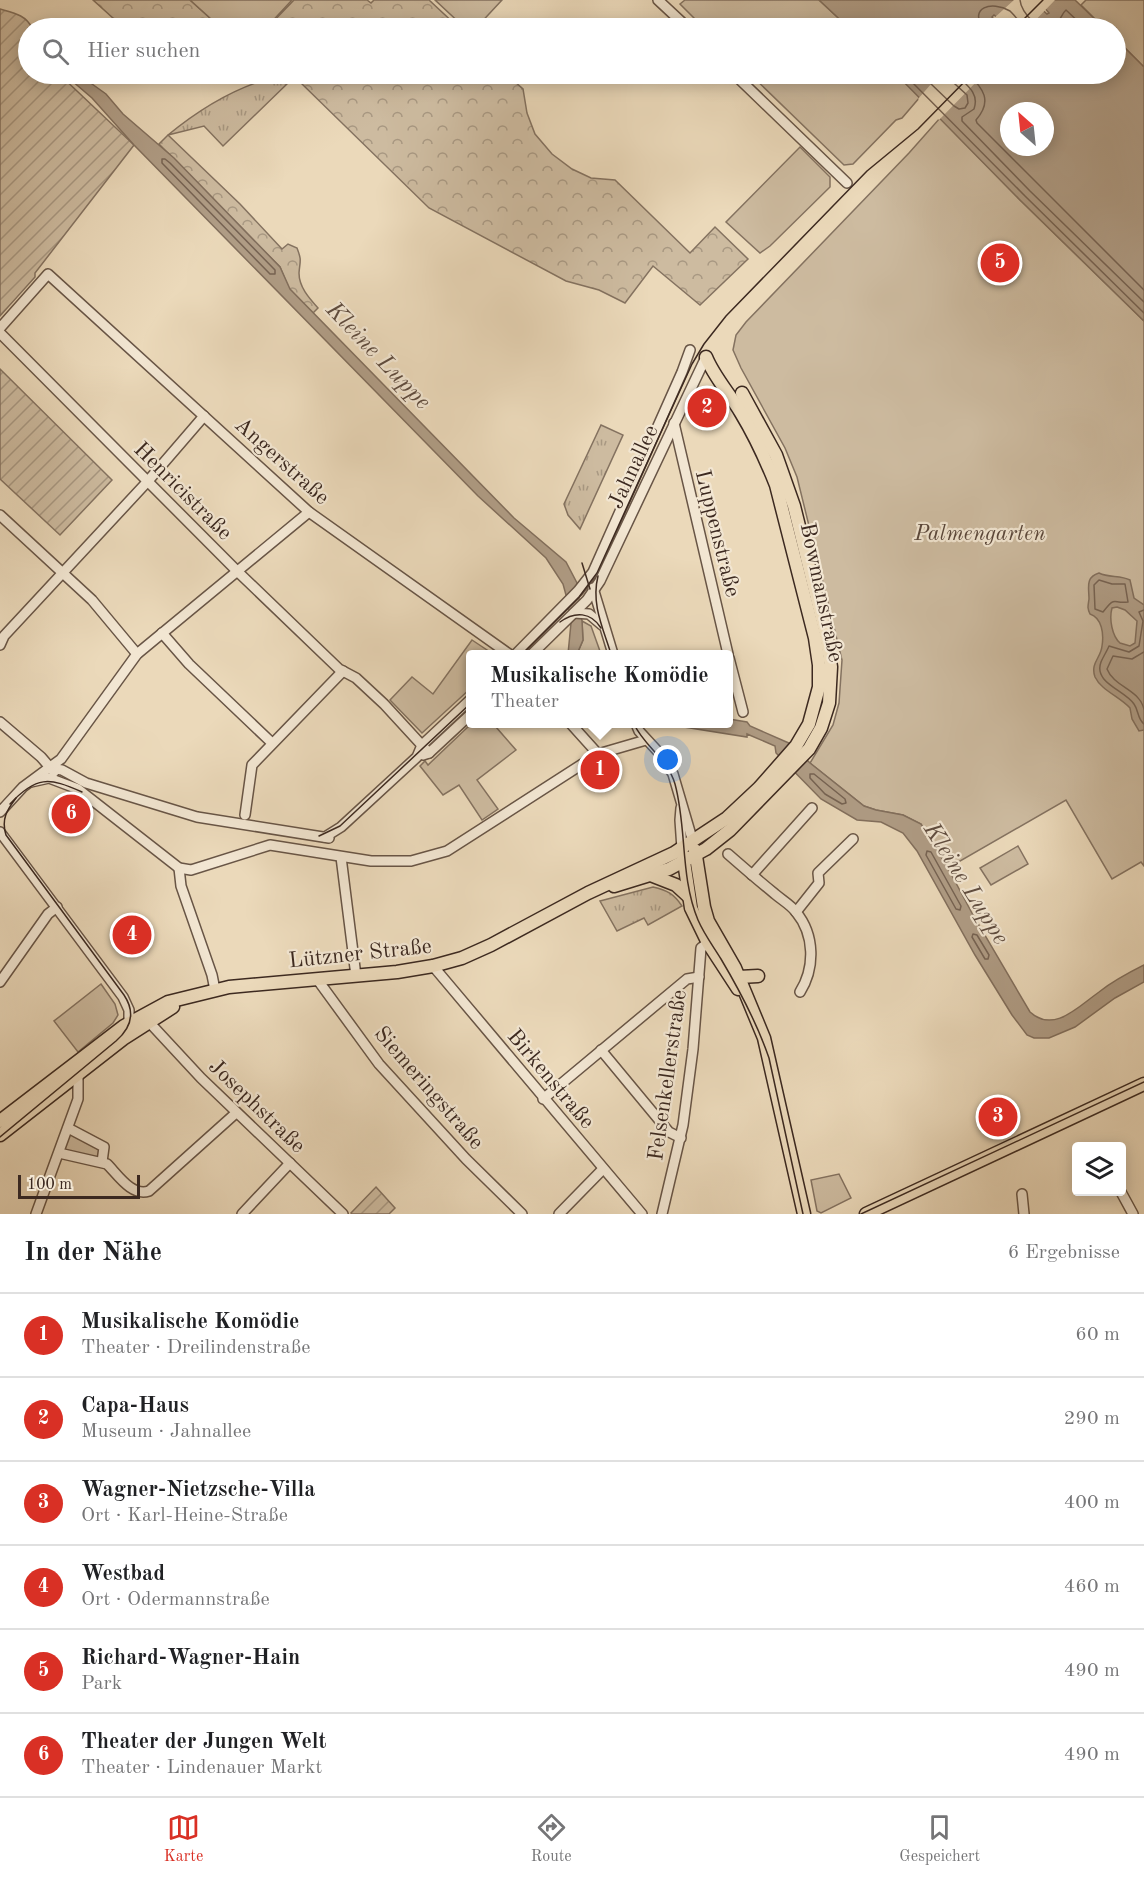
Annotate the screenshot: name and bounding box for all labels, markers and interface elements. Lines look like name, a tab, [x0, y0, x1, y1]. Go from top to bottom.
search box	[18, 18, 1126, 84]
icon: search	[39, 35, 72, 68]
text: Hier suchen	[87, 40, 200, 62]
north arrow	[1000, 102, 1054, 156]
pin: 5	[980, 240, 1020, 286]
water label: Kleine Luppe	[320, 297, 435, 415]
pin: 2	[688, 386, 726, 430]
street label: Angerstraße	[230, 414, 333, 509]
street label: Jahnallee	[605, 422, 663, 512]
street label: Henricistraße	[129, 438, 236, 545]
street label: Luppenstraße	[691, 468, 743, 599]
street label: Bowmanstraße	[796, 521, 847, 664]
park label: Palmengarten	[913, 523, 1046, 545]
popup	[466, 650, 733, 728]
text: Musikalische Komödie	[490, 665, 709, 687]
text: Theater	[490, 692, 559, 712]
your location	[653, 745, 682, 774]
pin: 1	[580, 748, 620, 792]
pin: 6	[52, 792, 90, 836]
water label: Kleine Luppe	[918, 818, 1012, 950]
pin: 4	[112, 912, 152, 958]
street label: Lützner Straße	[287, 936, 433, 972]
street label: Felsenkellerstraße	[645, 988, 691, 1162]
street label: Siemeringstraße	[369, 1023, 488, 1154]
street label: Birkenstraße	[503, 1025, 598, 1133]
street label: Josephstraße	[204, 1055, 309, 1158]
pin: 3	[978, 1094, 1018, 1140]
map controls	[1072, 1142, 1126, 1196]
button: layers	[1072, 1142, 1126, 1196]
scale bar	[18, 1172, 140, 1200]
text: 100 m	[27, 1177, 72, 1193]
text: In der Nähe	[24, 1240, 162, 1266]
text: 6 Ergebnisse	[1008, 1243, 1120, 1263]
text: Musikalische Komödie	[81, 1311, 300, 1333]
text: 1	[38, 1325, 49, 1345]
text: 60 m	[1075, 1325, 1120, 1345]
text: Theater · Dreilindenstraße	[81, 1338, 310, 1358]
text: Capa-Haus	[81, 1395, 189, 1417]
text: 2	[38, 1409, 49, 1429]
text: 290 m	[1064, 1409, 1120, 1429]
text: Museum · Jahnallee	[81, 1422, 251, 1442]
text: Wagner-Nietzsche-Villa	[81, 1479, 315, 1501]
text: 3	[38, 1493, 49, 1513]
text: 400 m	[1064, 1493, 1120, 1513]
text: Ort · Karl-Heine-Straße	[81, 1506, 288, 1526]
text: Westbad	[81, 1563, 165, 1585]
text: 4	[38, 1577, 49, 1597]
text: 460 m	[1064, 1577, 1120, 1597]
text: Ort · Odermannstraße	[81, 1590, 270, 1610]
text: Richard-Wagner-Hain	[81, 1647, 300, 1669]
text: 5	[38, 1661, 49, 1681]
text: 490 m	[1064, 1661, 1120, 1681]
text: Park	[81, 1674, 122, 1694]
text: Theater der Jungen Welt	[81, 1731, 327, 1753]
text: 6	[38, 1745, 49, 1765]
text: 490 m	[1064, 1745, 1120, 1765]
text: Theater · Lindenauer Markt	[81, 1758, 322, 1778]
tab: Karte	[164, 1811, 203, 1867]
tab: Route	[531, 1811, 572, 1867]
tab: Gespeichert	[899, 1811, 980, 1867]

